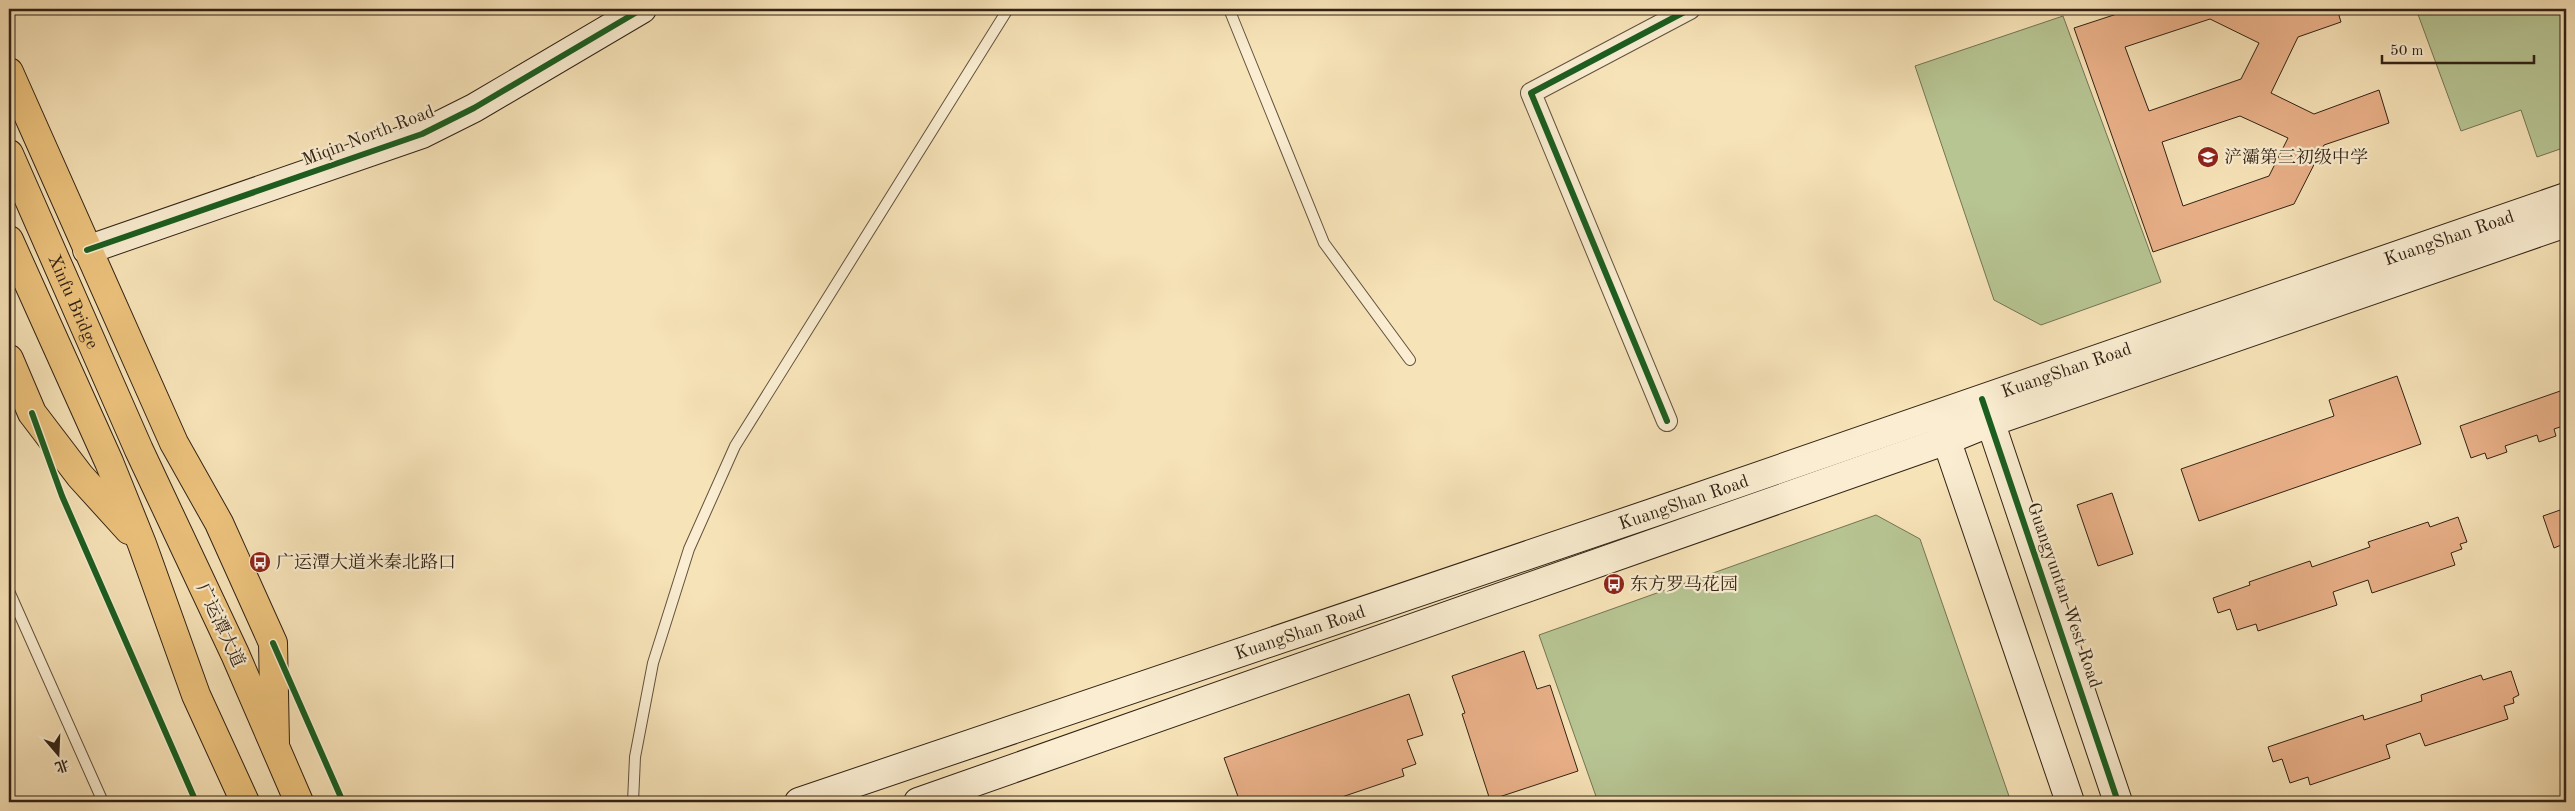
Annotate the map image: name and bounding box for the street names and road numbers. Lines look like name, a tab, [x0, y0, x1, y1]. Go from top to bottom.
street label: Miqin North Road	[300, 102, 437, 169]
street label: KuangShan Road	[2382, 208, 2517, 269]
street label: Xinfu Bridge	[44, 252, 101, 352]
street label: KuangShan Road	[1999, 340, 2134, 401]
street label: KuangShan Road	[1616, 472, 1751, 534]
street label: Guangyuntan West Road	[2024, 500, 2104, 690]
street label: 广运潭大道	[193, 580, 249, 670]
street label: KuangShan Road	[1233, 603, 1368, 664]

